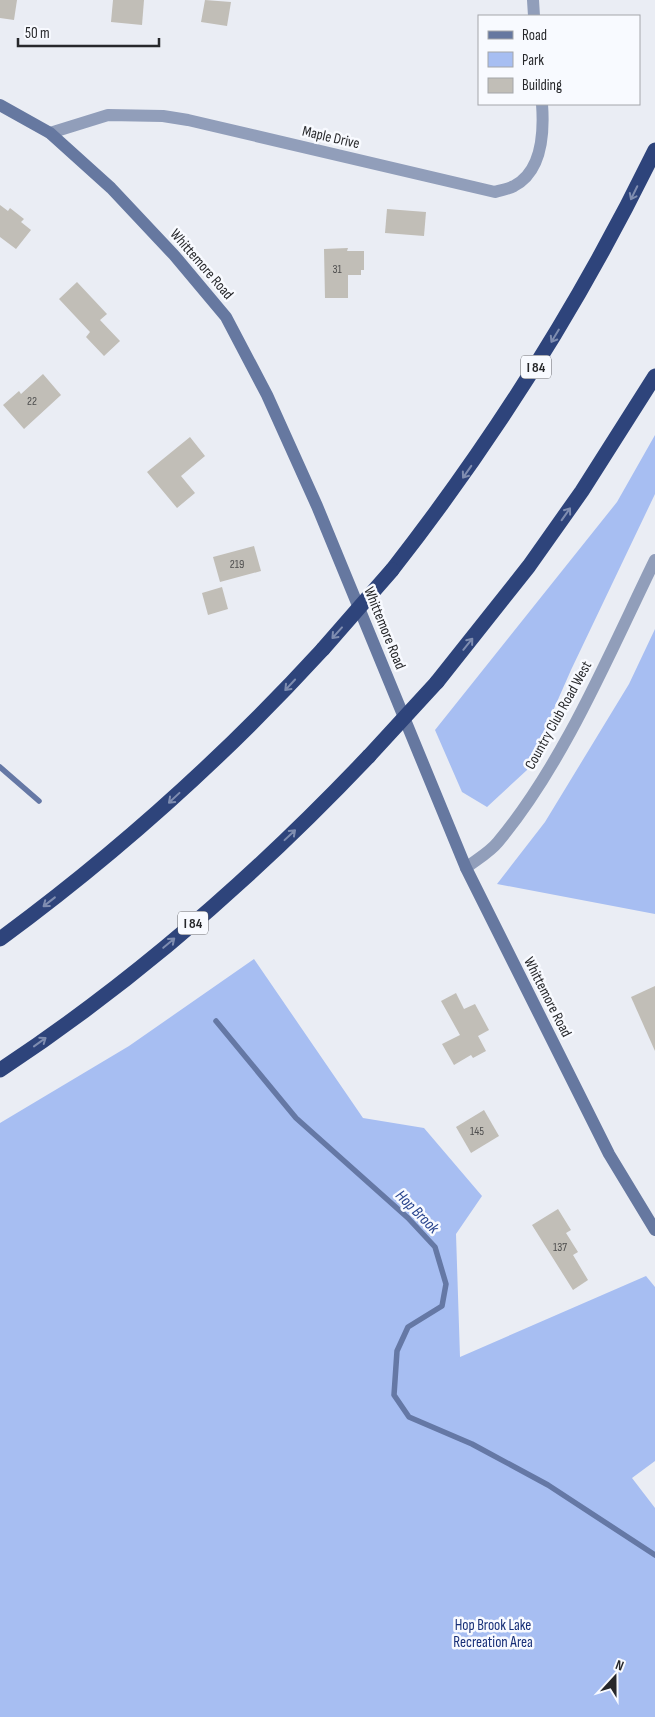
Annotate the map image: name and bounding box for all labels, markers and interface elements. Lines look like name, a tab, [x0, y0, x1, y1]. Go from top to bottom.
scale bar	[18, 15, 159, 47]
legend	[478, 15, 640, 105]
text: 50 m	[25, 24, 50, 43]
text: Road	[522, 26, 547, 45]
text: Park	[522, 51, 544, 70]
text: Building	[522, 76, 562, 95]
street label: Maple Drive	[300, 122, 361, 153]
one-way arrow	[628, 186, 638, 201]
street label: Whittemore Road	[166, 225, 237, 304]
house number: 31	[332, 262, 342, 277]
one-way arrow	[550, 328, 560, 342]
road number: I 84	[521, 356, 551, 378]
house number: 22	[27, 394, 37, 409]
one-way arrow	[461, 465, 472, 478]
one-way arrow	[561, 508, 571, 522]
house number: 219	[230, 557, 244, 572]
street label: Whittemore Road	[359, 584, 410, 672]
one-way arrow	[331, 627, 343, 640]
one-way arrow	[462, 638, 473, 651]
street label: Country Club Road West	[521, 657, 596, 773]
one-way arrow	[284, 678, 296, 691]
one-way arrow	[168, 792, 180, 804]
one-way arrow	[284, 830, 297, 841]
one-way arrow	[42, 897, 56, 907]
road number: I 84	[178, 911, 208, 934]
one-way arrow	[162, 938, 175, 949]
street label: Whittemore Road	[519, 954, 576, 1040]
one-way arrow	[33, 1037, 47, 1047]
house number: 145	[470, 1124, 484, 1139]
water label: Hop Brook	[391, 1186, 443, 1238]
house number: 137	[553, 1240, 567, 1255]
park label: Hop Brook Lake Recreation Area	[453, 1616, 533, 1652]
north arrow	[590, 1652, 640, 1702]
text: N	[613, 1656, 626, 1675]

